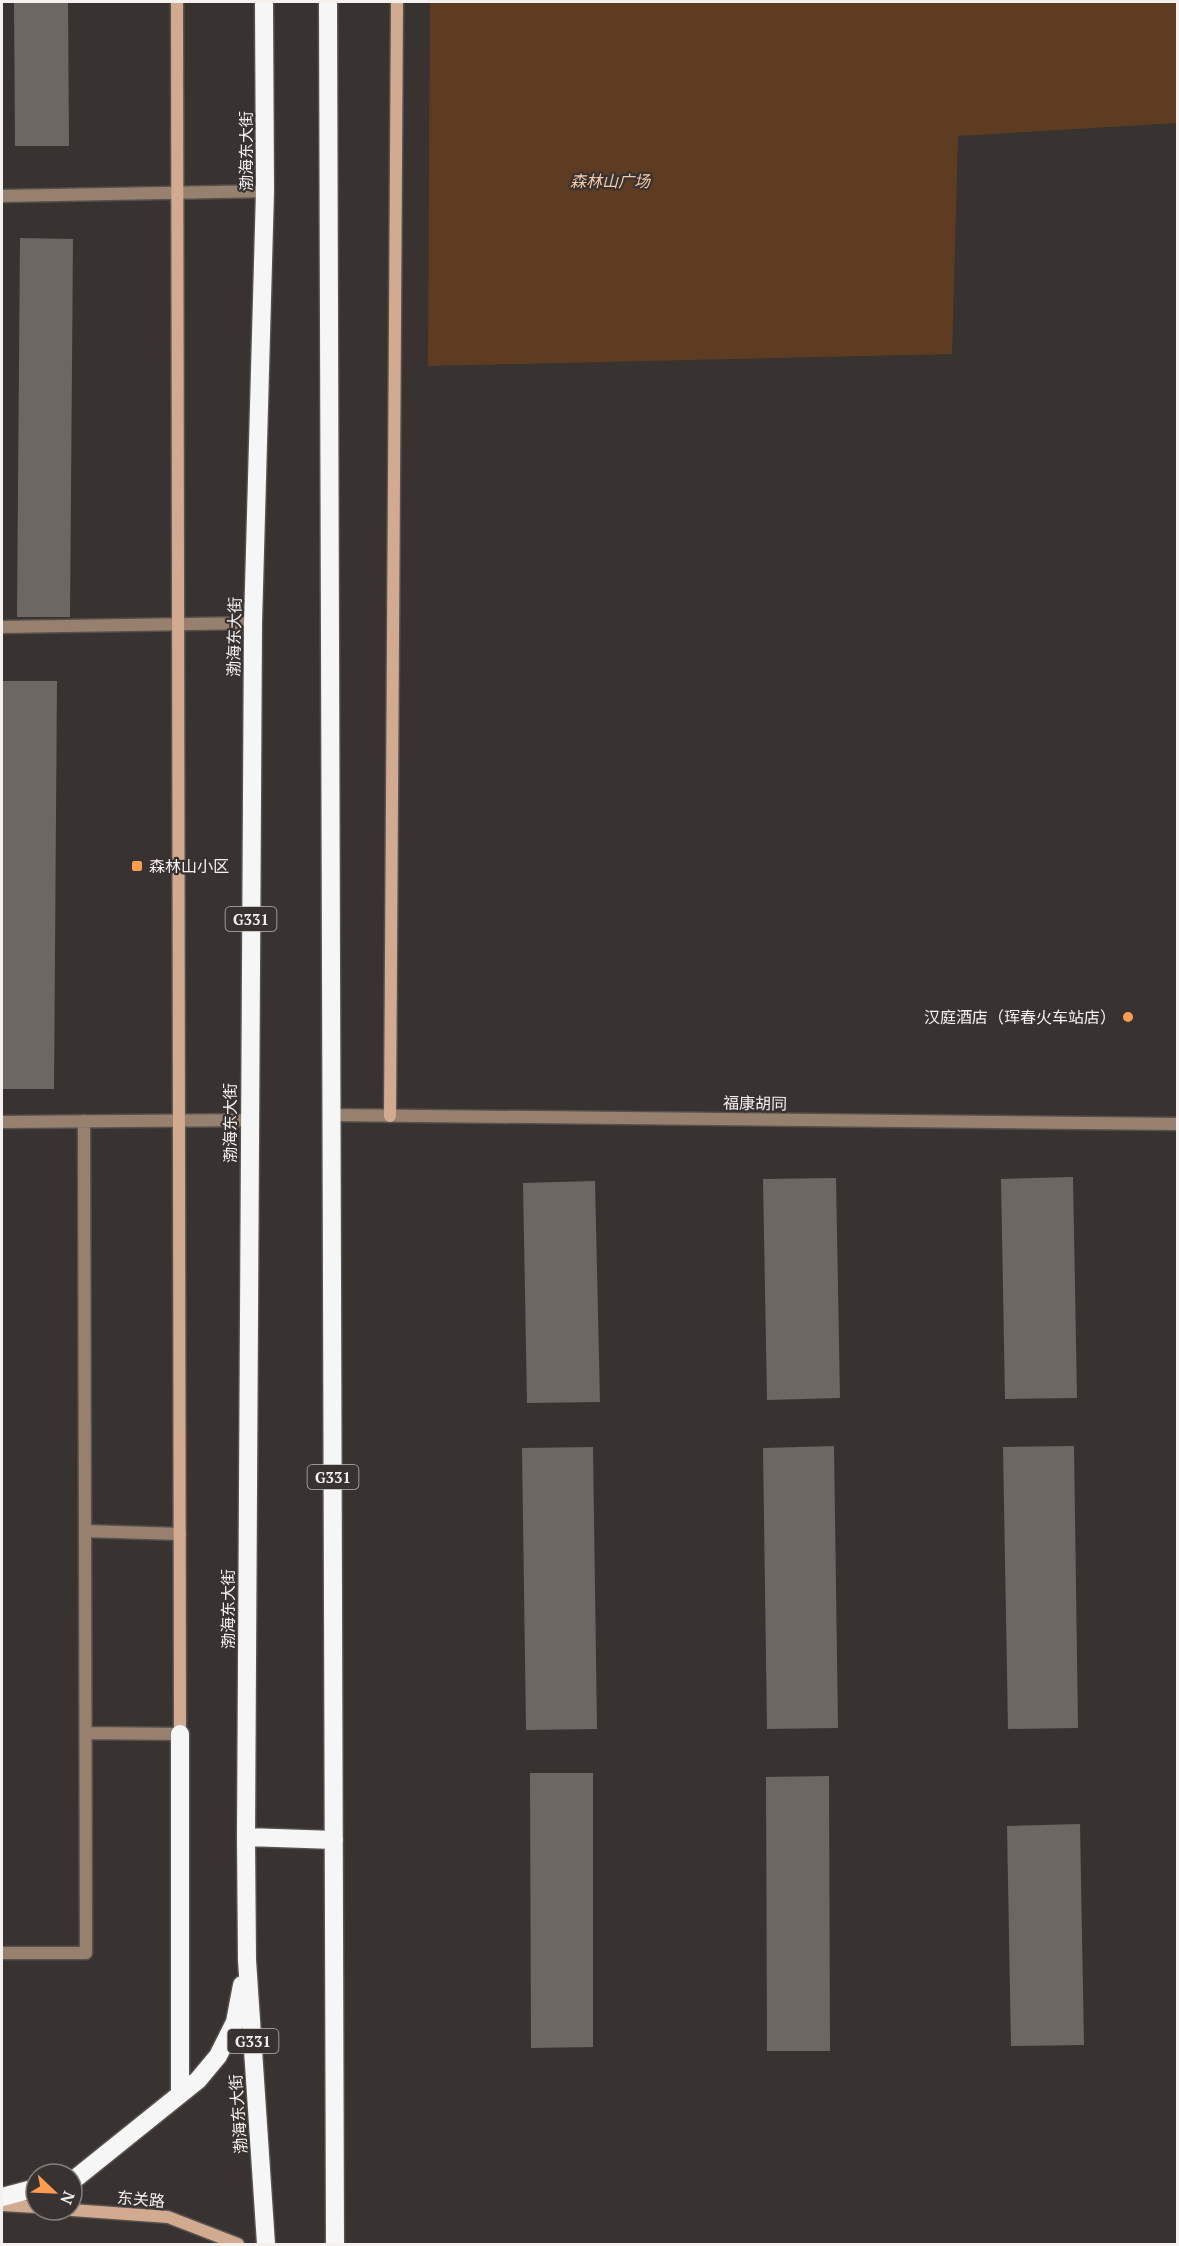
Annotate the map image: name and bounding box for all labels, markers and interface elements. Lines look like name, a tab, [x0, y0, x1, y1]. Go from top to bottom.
street label: 渤海东大街	[235, 111, 257, 191]
park label: 森林山广场	[570, 170, 652, 192]
street label: 渤海东大街	[222, 597, 246, 677]
place label: 森林山小区	[149, 855, 229, 877]
marker: 森林山小区	[130, 859, 144, 873]
road number: G331	[226, 907, 276, 931]
place label: 汉庭酒店（珲春火车站店）	[924, 1006, 1116, 1028]
marker: 汉庭酒店（珲春火车站店）	[1121, 1010, 1135, 1024]
street label: 渤海东大街	[219, 1083, 241, 1163]
street label: 福康胡同	[723, 1091, 787, 1115]
road number: G331	[308, 1465, 358, 1489]
street label: 渤海东大街	[217, 1569, 239, 1649]
road number: G331	[228, 2029, 278, 2053]
street label: 渤海东大街	[224, 2073, 252, 2155]
north arrow	[24, 2162, 84, 2222]
street label: 东关路	[116, 2186, 166, 2212]
text: N	[55, 2188, 80, 2208]

